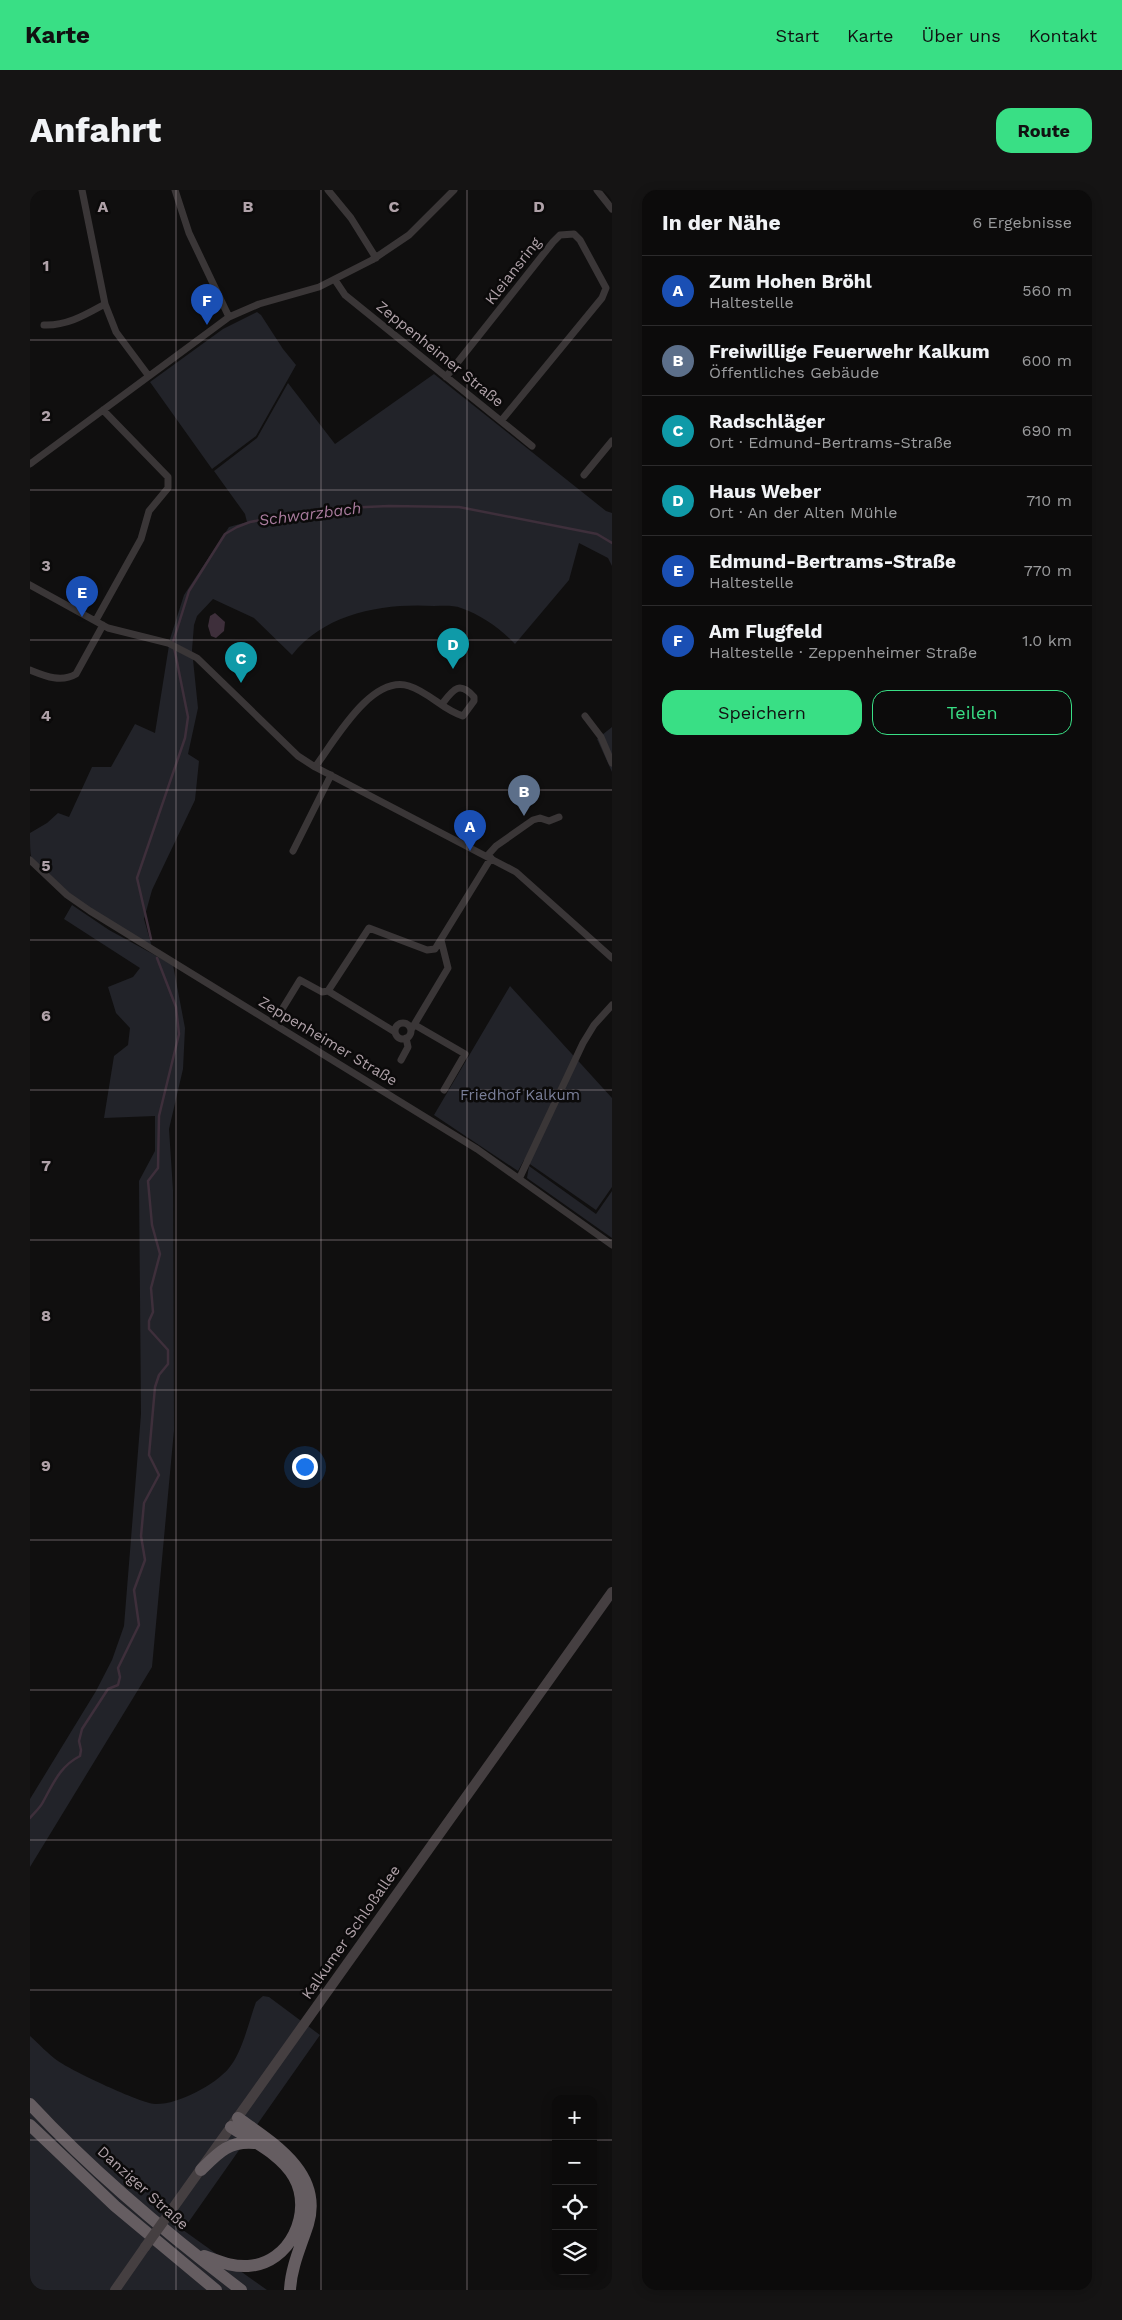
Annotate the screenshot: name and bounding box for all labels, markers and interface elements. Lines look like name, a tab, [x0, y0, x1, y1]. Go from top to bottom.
text: Karte	[25, 21, 90, 49]
text: Start	[775, 25, 819, 46]
text: Karte	[847, 25, 894, 46]
text: Über uns	[922, 25, 1001, 46]
text: Kontakt	[1029, 25, 1097, 46]
button: Route	[996, 108, 1092, 153]
text: Anfahrt	[30, 109, 161, 151]
text: A	[98, 197, 109, 216]
text: B	[243, 197, 254, 216]
text: C	[389, 197, 400, 216]
text: D	[533, 197, 545, 216]
text: In der Nähe	[662, 210, 781, 235]
text: 6 Ergebnisse	[972, 213, 1072, 232]
street label: Kleiansring	[481, 234, 545, 308]
text: 1	[43, 256, 49, 275]
text: Zum Hohen Bröhl	[709, 270, 872, 293]
text: A	[673, 281, 683, 300]
text: 560 m	[1022, 281, 1072, 300]
pin: F	[191, 284, 223, 325]
text: Haltestelle	[709, 293, 794, 312]
street label: Zeppenheimer Straße	[373, 297, 507, 411]
text: Freiwillige Feuerwehr Kalkum	[709, 340, 990, 363]
text: B	[673, 351, 683, 370]
text: 600 m	[1022, 351, 1072, 370]
text: Öffentliches Gebäude	[709, 363, 879, 382]
text: 2	[41, 406, 51, 425]
text: Radschläger	[709, 410, 825, 433]
text: C	[673, 421, 683, 440]
text: 690 m	[1022, 421, 1072, 440]
text: Ort · Edmund-Bertrams-Straße	[709, 433, 952, 452]
text: Haus Weber	[709, 480, 821, 503]
text: D	[672, 491, 684, 510]
text: 710 m	[1026, 491, 1072, 510]
water label: Schwarzbach	[258, 498, 362, 530]
text: Ort · An der Alten Mühle	[709, 503, 898, 522]
text: Edmund-Bertrams-Straße	[709, 550, 956, 573]
text: 3	[41, 556, 51, 575]
text: E	[673, 561, 683, 580]
text: 770 m	[1024, 561, 1072, 580]
text: Haltestelle	[709, 573, 794, 592]
pin: E	[66, 576, 98, 617]
text: Am Flugfeld	[709, 620, 822, 643]
pin: D	[437, 628, 469, 669]
text: F	[673, 631, 683, 650]
text: 1.0 km	[1022, 631, 1072, 650]
pin: C	[225, 642, 257, 683]
text: Haltestelle · Zeppenheimer Straße	[709, 643, 977, 662]
button: Speichern	[662, 690, 862, 735]
button: Teilen	[872, 690, 1072, 735]
text: 4	[41, 706, 51, 725]
pin: B	[508, 775, 540, 816]
pin: A	[454, 810, 486, 851]
text: 5	[41, 856, 51, 875]
street label: Zeppenheimer Straße	[255, 992, 401, 1090]
text: 6	[41, 1006, 51, 1025]
park label: Friedhof Kalkum	[460, 1086, 580, 1104]
text: 7	[41, 1156, 51, 1175]
text: 8	[41, 1306, 51, 1325]
your location	[292, 1454, 318, 1480]
text: 9	[41, 1456, 51, 1475]
street label: Kalkumer Schloßallee	[298, 1862, 404, 2002]
map controls	[552, 2095, 597, 2275]
button: +	[552, 2095, 597, 2140]
button: −	[552, 2140, 597, 2185]
street label: Danziger Straße	[94, 2142, 192, 2234]
button: locate	[552, 2185, 597, 2230]
button: layers	[552, 2230, 597, 2275]

